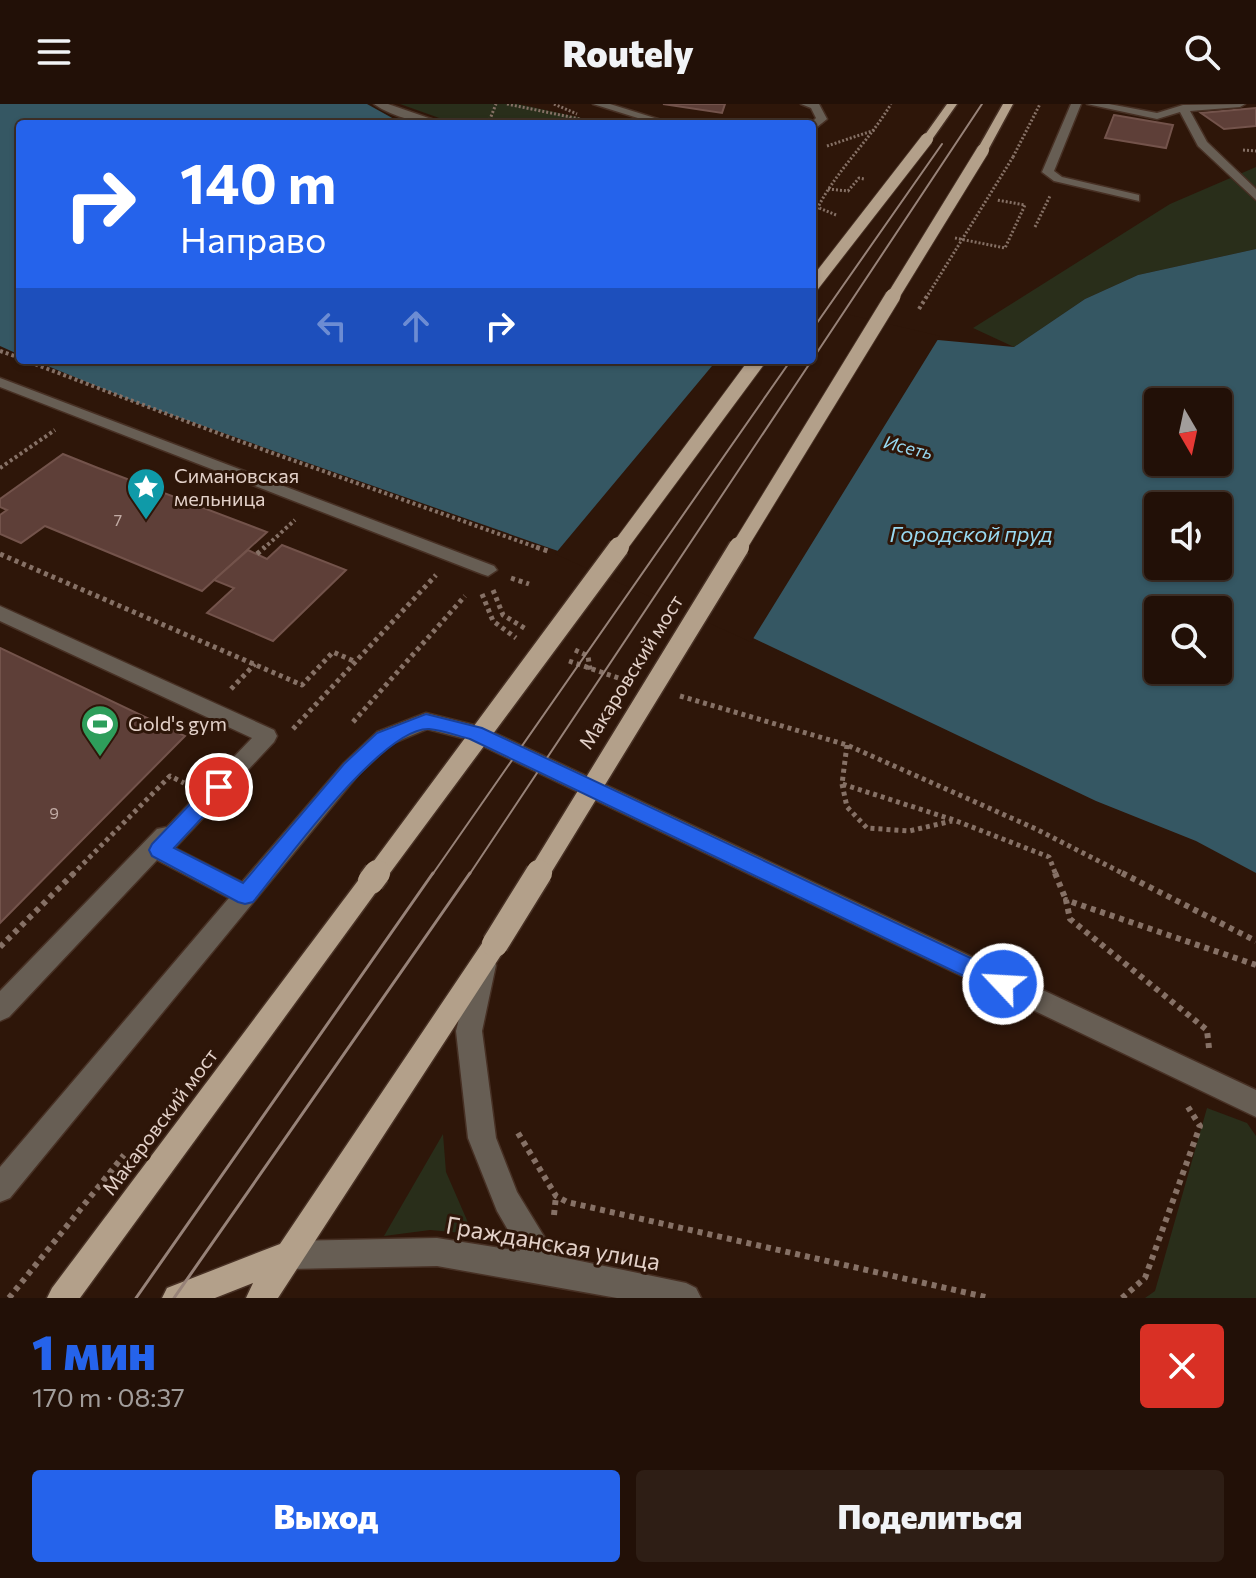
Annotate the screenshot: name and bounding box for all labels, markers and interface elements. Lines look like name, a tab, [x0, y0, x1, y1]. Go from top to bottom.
icon: menu	[32, 30, 76, 74]
text: Routely	[562, 30, 694, 74]
icon: search	[1180, 30, 1224, 74]
text: 140 m	[180, 147, 336, 216]
icon: right	[48, 152, 152, 256]
text: Направо	[180, 216, 326, 260]
icon: left	[310, 304, 354, 348]
icon: ahead	[394, 304, 438, 348]
icon: right	[478, 304, 522, 348]
north arrow	[1144, 388, 1232, 476]
map controls	[1144, 388, 1232, 684]
water label: Исеть	[881, 430, 935, 464]
place label: Симановская мельница	[174, 463, 299, 510]
place icon: Симановская мельница	[125, 466, 167, 521]
button: sound	[1144, 492, 1232, 580]
house number: 7	[114, 510, 122, 529]
water label: Городской пруд	[889, 520, 1053, 547]
street label: Макаровский мост	[573, 590, 687, 753]
button: search	[1144, 596, 1232, 684]
sports icon: Gold's gym	[79, 703, 121, 758]
place label: Gold's gym	[128, 711, 227, 735]
pin	[185, 753, 253, 821]
icon: arrive	[197, 765, 241, 809]
house number: 9	[49, 803, 59, 822]
position arrow	[961, 942, 1045, 1026]
street label: Макаровский мост	[96, 1043, 222, 1199]
street label: Гражданская улица	[444, 1209, 663, 1276]
text: 1 мин	[32, 1321, 156, 1380]
button: close	[1140, 1324, 1224, 1408]
text: 170 m · 08:37	[32, 1381, 185, 1412]
button: Выход	[32, 1470, 620, 1562]
button: Поделиться	[636, 1470, 1224, 1562]

